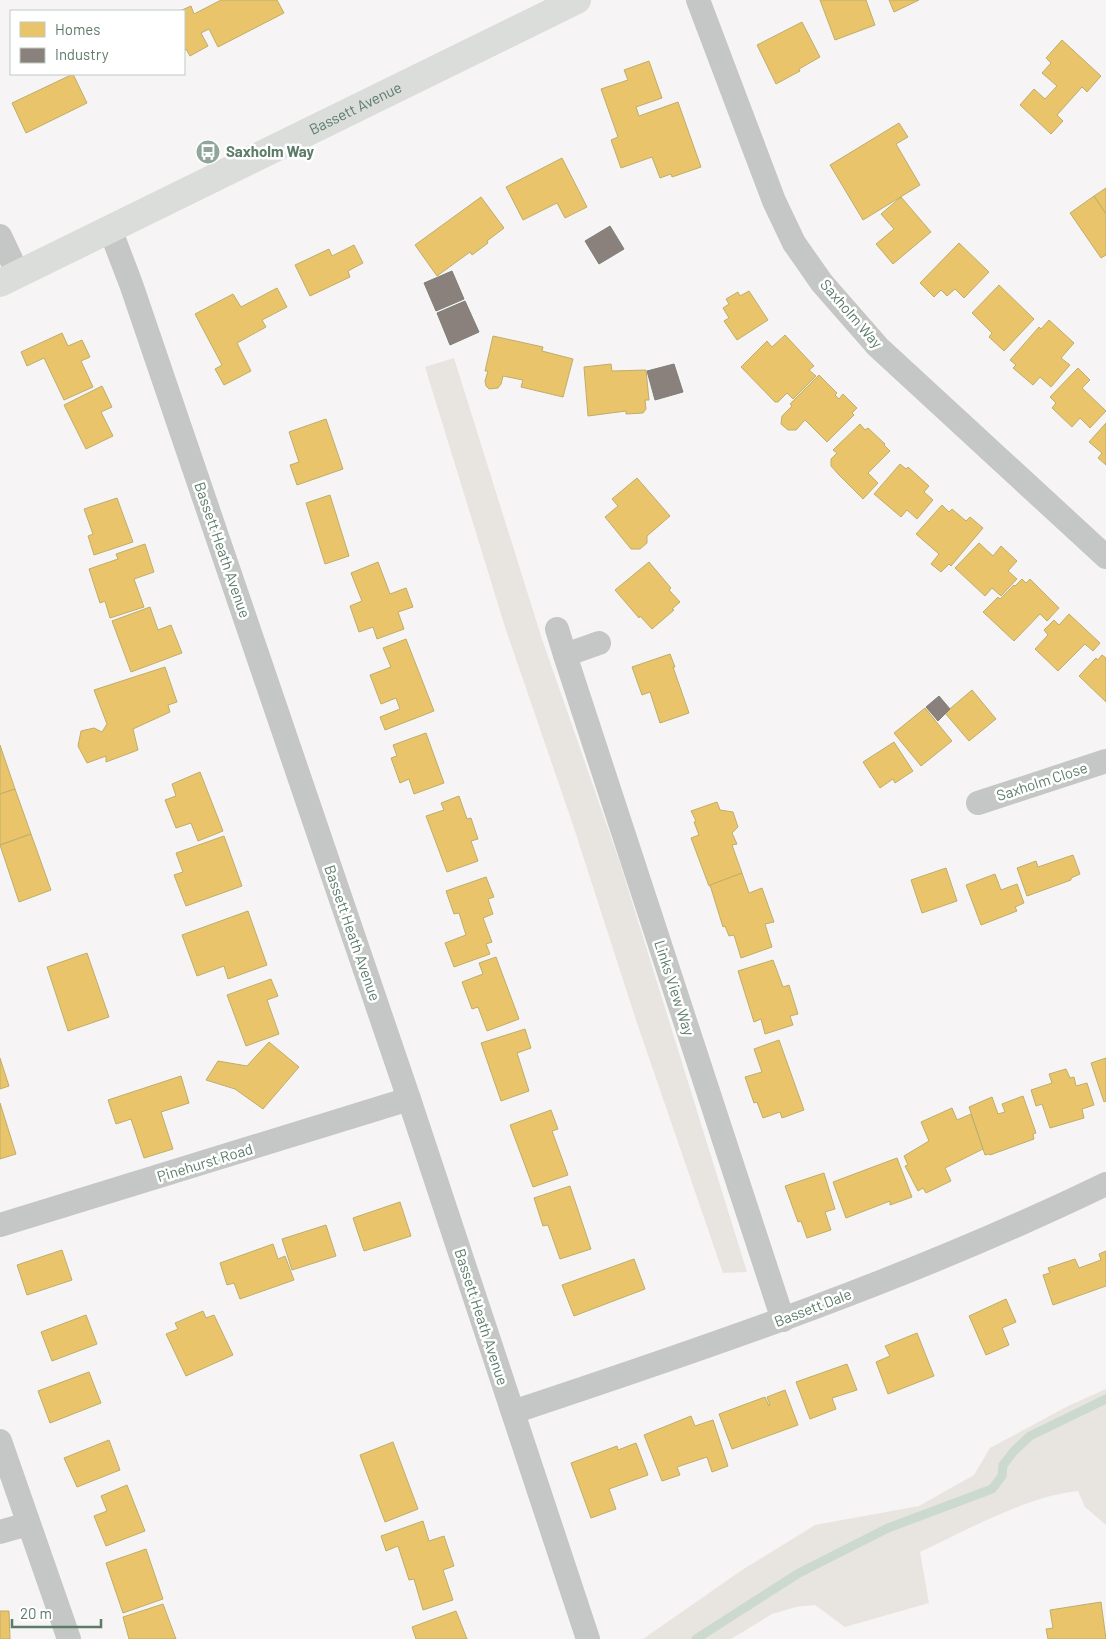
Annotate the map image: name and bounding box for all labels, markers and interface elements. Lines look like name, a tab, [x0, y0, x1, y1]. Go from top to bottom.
legend	[10, 10, 185, 75]
text: Homes	[55, 20, 100, 38]
text: Industry	[55, 45, 109, 63]
street label: Bassett Avenue	[306, 77, 404, 138]
bus stop icon: Saxholm Way	[195, 139, 221, 165]
place label: Saxholm Way	[226, 142, 314, 160]
street label: Saxholm Way	[817, 275, 887, 352]
street label: Bassett Heath Avenue	[191, 479, 255, 620]
street label: Saxholm Close	[994, 758, 1089, 804]
street label: Bassett Heath Avenue	[321, 862, 385, 1003]
street label: Links View Way	[651, 938, 699, 1038]
street label: Pinehurst Road	[155, 1139, 255, 1185]
street label: Bassett Heath Avenue	[451, 1246, 513, 1387]
street label: Bassett Dale	[771, 1284, 854, 1330]
scale bar	[12, 1596, 101, 1628]
text: 20 m	[20, 1604, 52, 1622]

